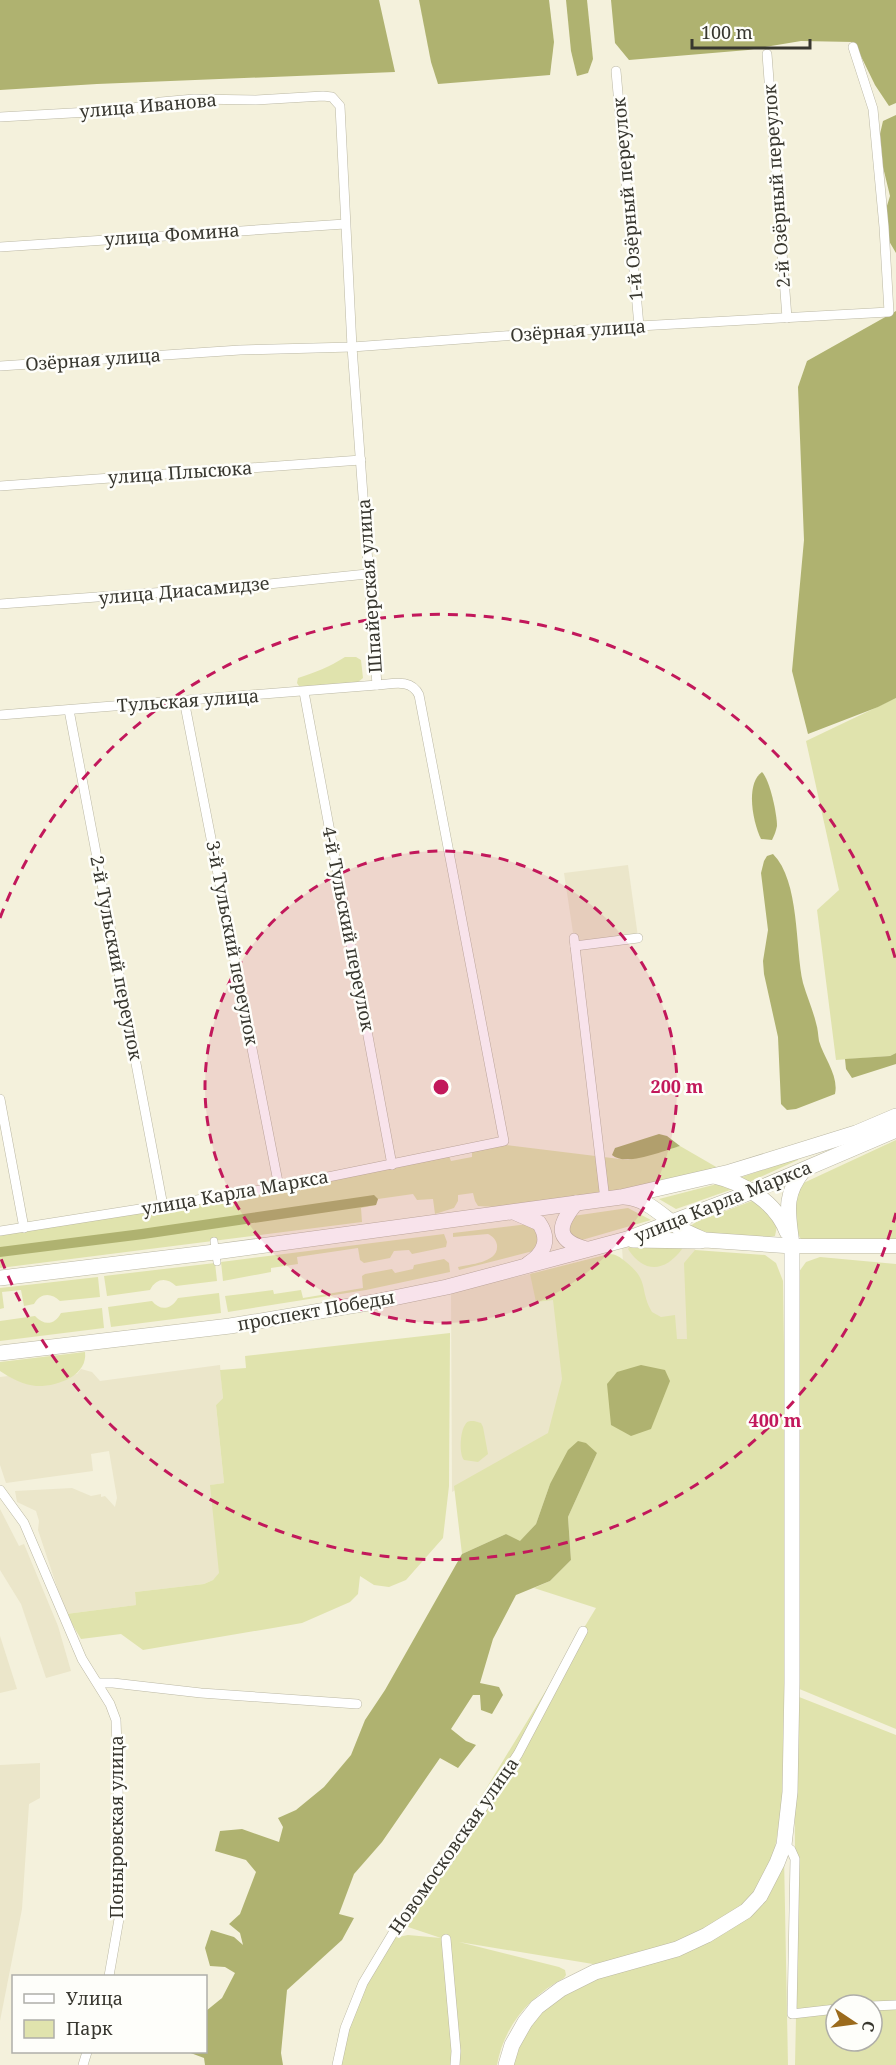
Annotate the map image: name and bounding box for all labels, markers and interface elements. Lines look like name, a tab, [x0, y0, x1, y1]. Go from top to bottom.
scale bar	[692, 12, 810, 50]
text: 100 m	[701, 20, 753, 44]
street label: 2-й Озёрный переулок	[757, 83, 795, 289]
street label: улица Иванова	[78, 87, 218, 123]
street label: 1-й Озёрный переулок	[606, 96, 648, 302]
street label: улица Фомина	[104, 217, 240, 251]
street label: Озёрная улица	[509, 313, 647, 347]
street label: Озёрная улица	[24, 342, 162, 376]
street label: улица Плысюка	[107, 455, 253, 489]
street label: Шпайерская улица	[351, 498, 387, 674]
street label: улица Диасамидзе	[97, 571, 270, 609]
street label: Тульская улица	[116, 683, 260, 717]
street label: 4-й Тульский переулок	[317, 824, 381, 1034]
street label: 3-й Тульский переулок	[201, 838, 265, 1048]
street label: 2-й Тульский переулок	[85, 853, 149, 1063]
text: 200 m	[651, 1074, 704, 1098]
centre of rings	[431, 1077, 451, 1097]
street label: улица Карла Маркса	[630, 1154, 815, 1248]
street label: улица Карла Маркса	[140, 1164, 330, 1220]
street label: проспект Победы	[235, 1284, 397, 1336]
text: 400 m	[749, 1408, 802, 1432]
street label: Поныровская улица	[104, 1735, 128, 1919]
street label: Новомосковская улица	[383, 1752, 523, 1939]
legend	[12, 1975, 207, 2053]
text: Улица	[66, 1986, 123, 2010]
north arrow	[824, 1993, 884, 2053]
text: Парк	[66, 2016, 113, 2040]
text: С	[857, 2019, 881, 2034]

